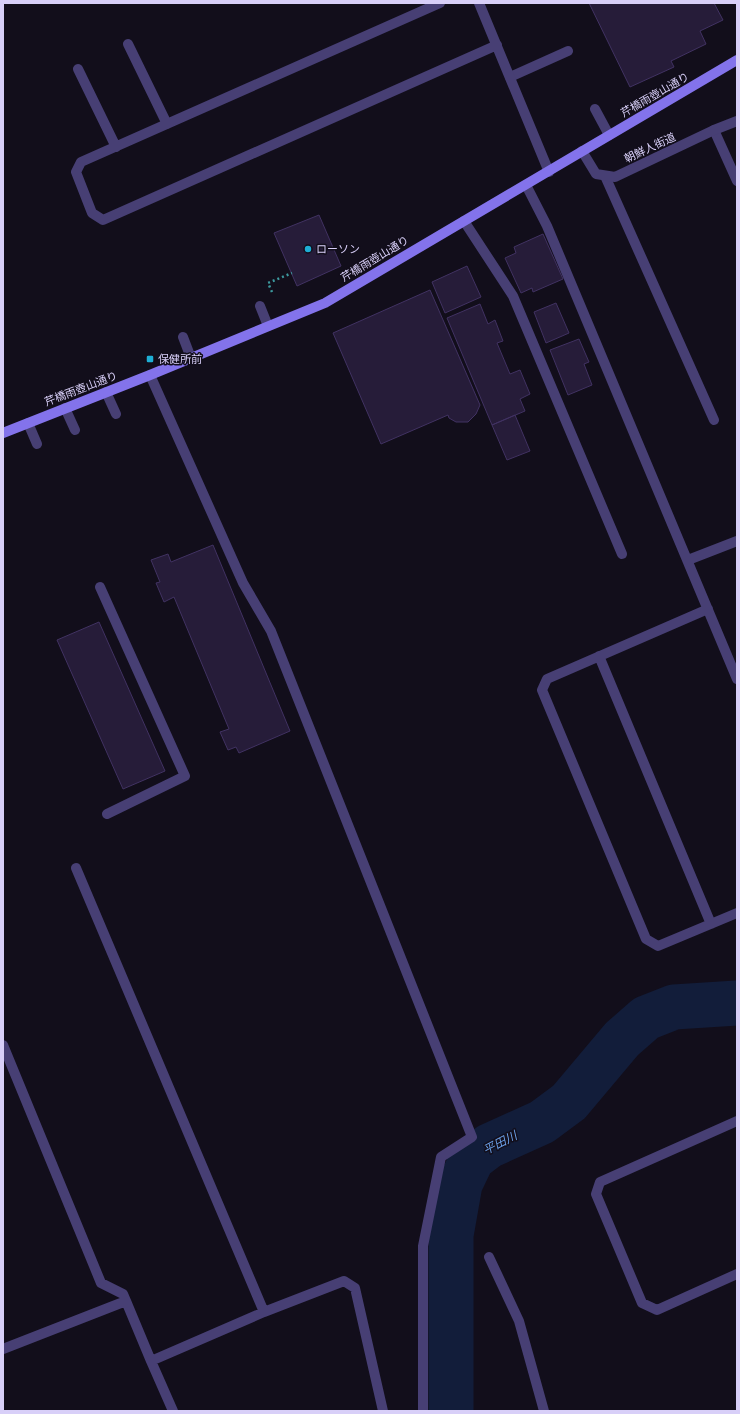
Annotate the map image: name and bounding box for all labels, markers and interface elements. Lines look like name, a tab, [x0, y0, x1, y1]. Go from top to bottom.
street label: 芹橋雨壺山通り	[618, 70, 692, 120]
street label: 朝鮮人街道	[622, 130, 678, 166]
street label: 芹橋雨壺山通り	[339, 234, 411, 284]
place label: ローソン	[316, 243, 360, 256]
marker: ローソン	[303, 244, 313, 254]
place label: 保健所前	[158, 353, 202, 366]
marker: 保健所前	[145, 354, 155, 364]
street label: 芹橋雨壺山通り	[43, 369, 119, 409]
water label: 平田川	[481, 1128, 521, 1157]

